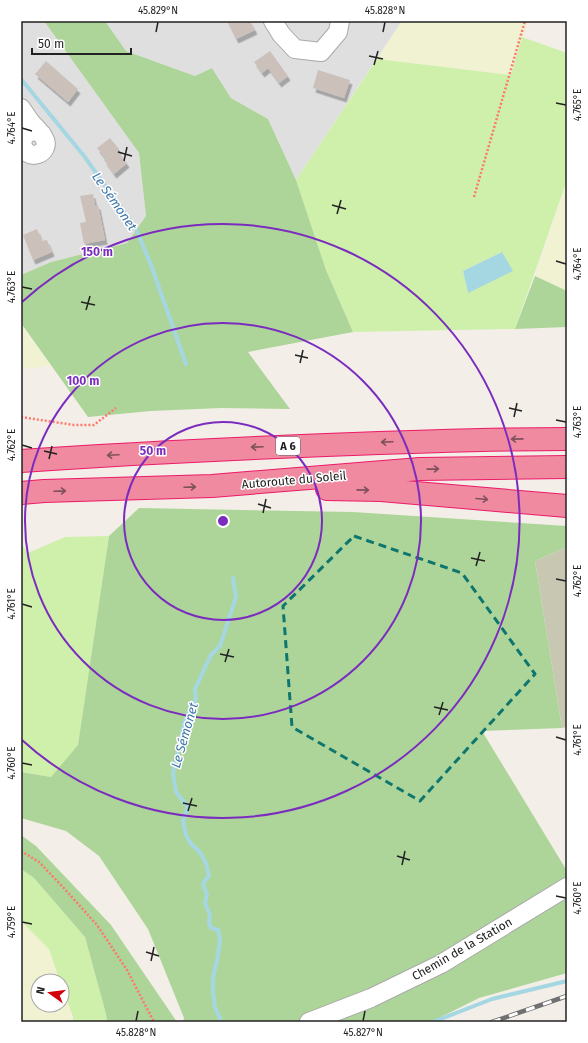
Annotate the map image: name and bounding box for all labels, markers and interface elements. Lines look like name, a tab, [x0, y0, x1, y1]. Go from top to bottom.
text: 45.829°N	[138, 5, 178, 17]
text: 45.828°N	[365, 5, 405, 17]
scale bar	[32, 30, 131, 56]
text: 50 m	[38, 37, 64, 51]
text: 4.765°E	[572, 89, 584, 121]
text: 4.764°E	[6, 111, 18, 145]
water label: Le Sémonet	[89, 169, 140, 233]
text: 150 m	[81, 245, 113, 259]
text: 4.764°E	[572, 247, 584, 281]
text: 4.763°E	[6, 271, 18, 303]
text: 100 m	[67, 374, 99, 388]
text: 4.763°E	[572, 406, 584, 438]
text: 4.762°E	[6, 429, 18, 461]
one-way arrow	[511, 435, 524, 443]
road number: A 6	[276, 437, 300, 455]
one-way arrow	[381, 439, 394, 446]
text: 50 m	[140, 444, 166, 458]
one-way arrow	[251, 444, 264, 451]
one-way arrow	[107, 451, 120, 458]
one-way arrow	[426, 465, 439, 473]
street label: Autoroute du Soleil	[241, 468, 347, 492]
one-way arrow	[183, 483, 196, 491]
one-way arrow	[356, 486, 369, 494]
one-way arrow	[53, 487, 66, 495]
one-way arrow	[475, 495, 488, 503]
centre of rings	[216, 514, 230, 528]
text: 4.762°E	[572, 565, 584, 597]
text: 4.761°E	[6, 588, 18, 620]
water label: Le Sémonet	[168, 700, 201, 770]
text: 4.761°E	[572, 724, 584, 756]
text: 4.760°E	[6, 746, 18, 780]
text: 4.760°E	[572, 881, 584, 915]
text: 4.759°E	[6, 906, 18, 938]
street label: Chemin de la Station	[409, 915, 515, 983]
north arrow	[30, 973, 70, 1013]
text: N	[34, 986, 48, 996]
text: 45.828°N	[116, 1027, 156, 1039]
text: 45.827°N	[343, 1027, 383, 1039]

